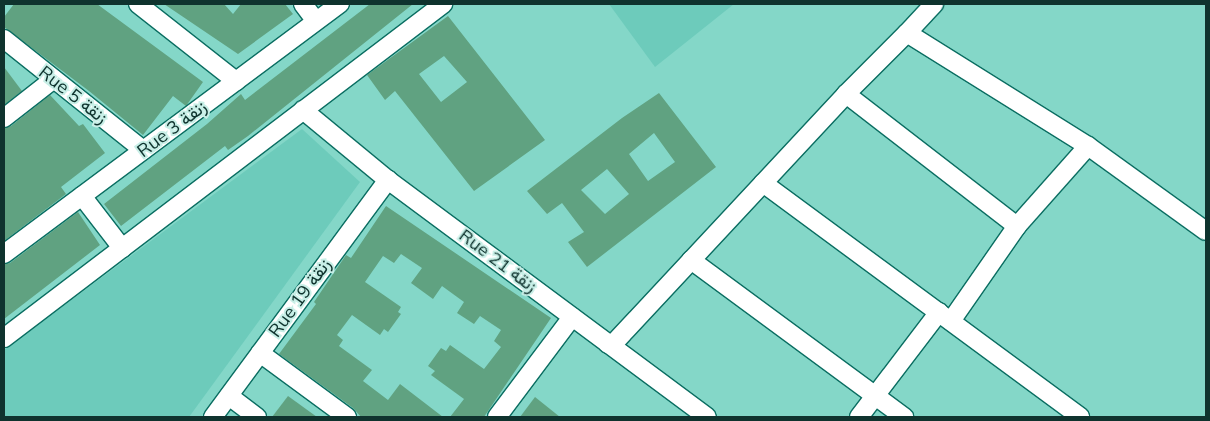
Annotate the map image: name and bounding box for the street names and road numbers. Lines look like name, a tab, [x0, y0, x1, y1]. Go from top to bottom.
street label: Rue 5 زنقة	[34, 61, 112, 129]
street label: Rue 3 زنقة	[133, 96, 211, 162]
street label: Rue 21 زنقة	[455, 225, 541, 297]
street label: Rue 19 زنقة	[264, 254, 336, 342]

